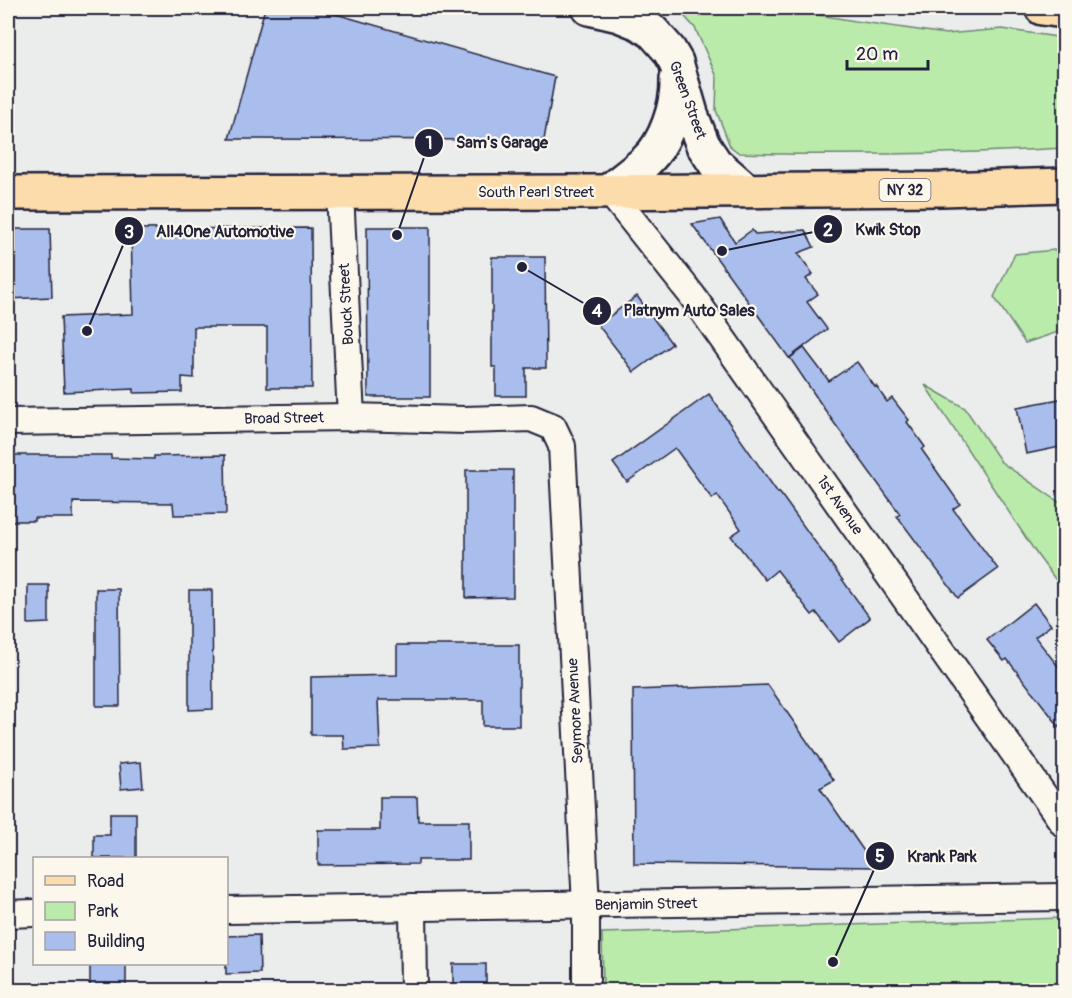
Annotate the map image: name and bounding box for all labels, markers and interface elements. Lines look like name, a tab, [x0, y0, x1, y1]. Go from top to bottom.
scale bar	[847, 33, 928, 71]
text: 20 m	[856, 43, 898, 66]
street label: Green Street	[665, 58, 711, 143]
callout: Sam's Garage	[414, 126, 560, 160]
text: 1	[425, 132, 433, 155]
text: Sam's Garage	[456, 133, 549, 153]
road number: NY 32	[880, 179, 930, 201]
street label: South Pearl Street	[478, 183, 595, 202]
callout: Kwik Stop	[813, 212, 933, 246]
callout: All4One Automotive	[114, 214, 306, 248]
text: 2	[823, 219, 833, 242]
text: Kwik Stop	[855, 220, 921, 240]
text: 3	[124, 221, 134, 244]
text: All4One Automotive	[156, 222, 295, 242]
street label: Bouck Street	[335, 262, 358, 345]
callout: Platnym Auto Sales	[582, 294, 767, 328]
text: 4	[592, 300, 603, 323]
text: Platnym Auto Sales	[623, 301, 755, 321]
street label: Broad Street	[244, 408, 325, 429]
street label: 1st Avenue	[812, 472, 867, 539]
street label: Seymore Avenue	[563, 657, 588, 764]
callout: Krank Park	[865, 839, 988, 873]
text: 5	[875, 845, 885, 868]
text: Krank Park	[907, 847, 977, 867]
legend	[33, 857, 228, 965]
text: Road	[87, 870, 124, 893]
street label: Benjamin Street	[594, 894, 698, 915]
text: Park	[87, 900, 119, 923]
text: Building	[87, 930, 145, 953]

